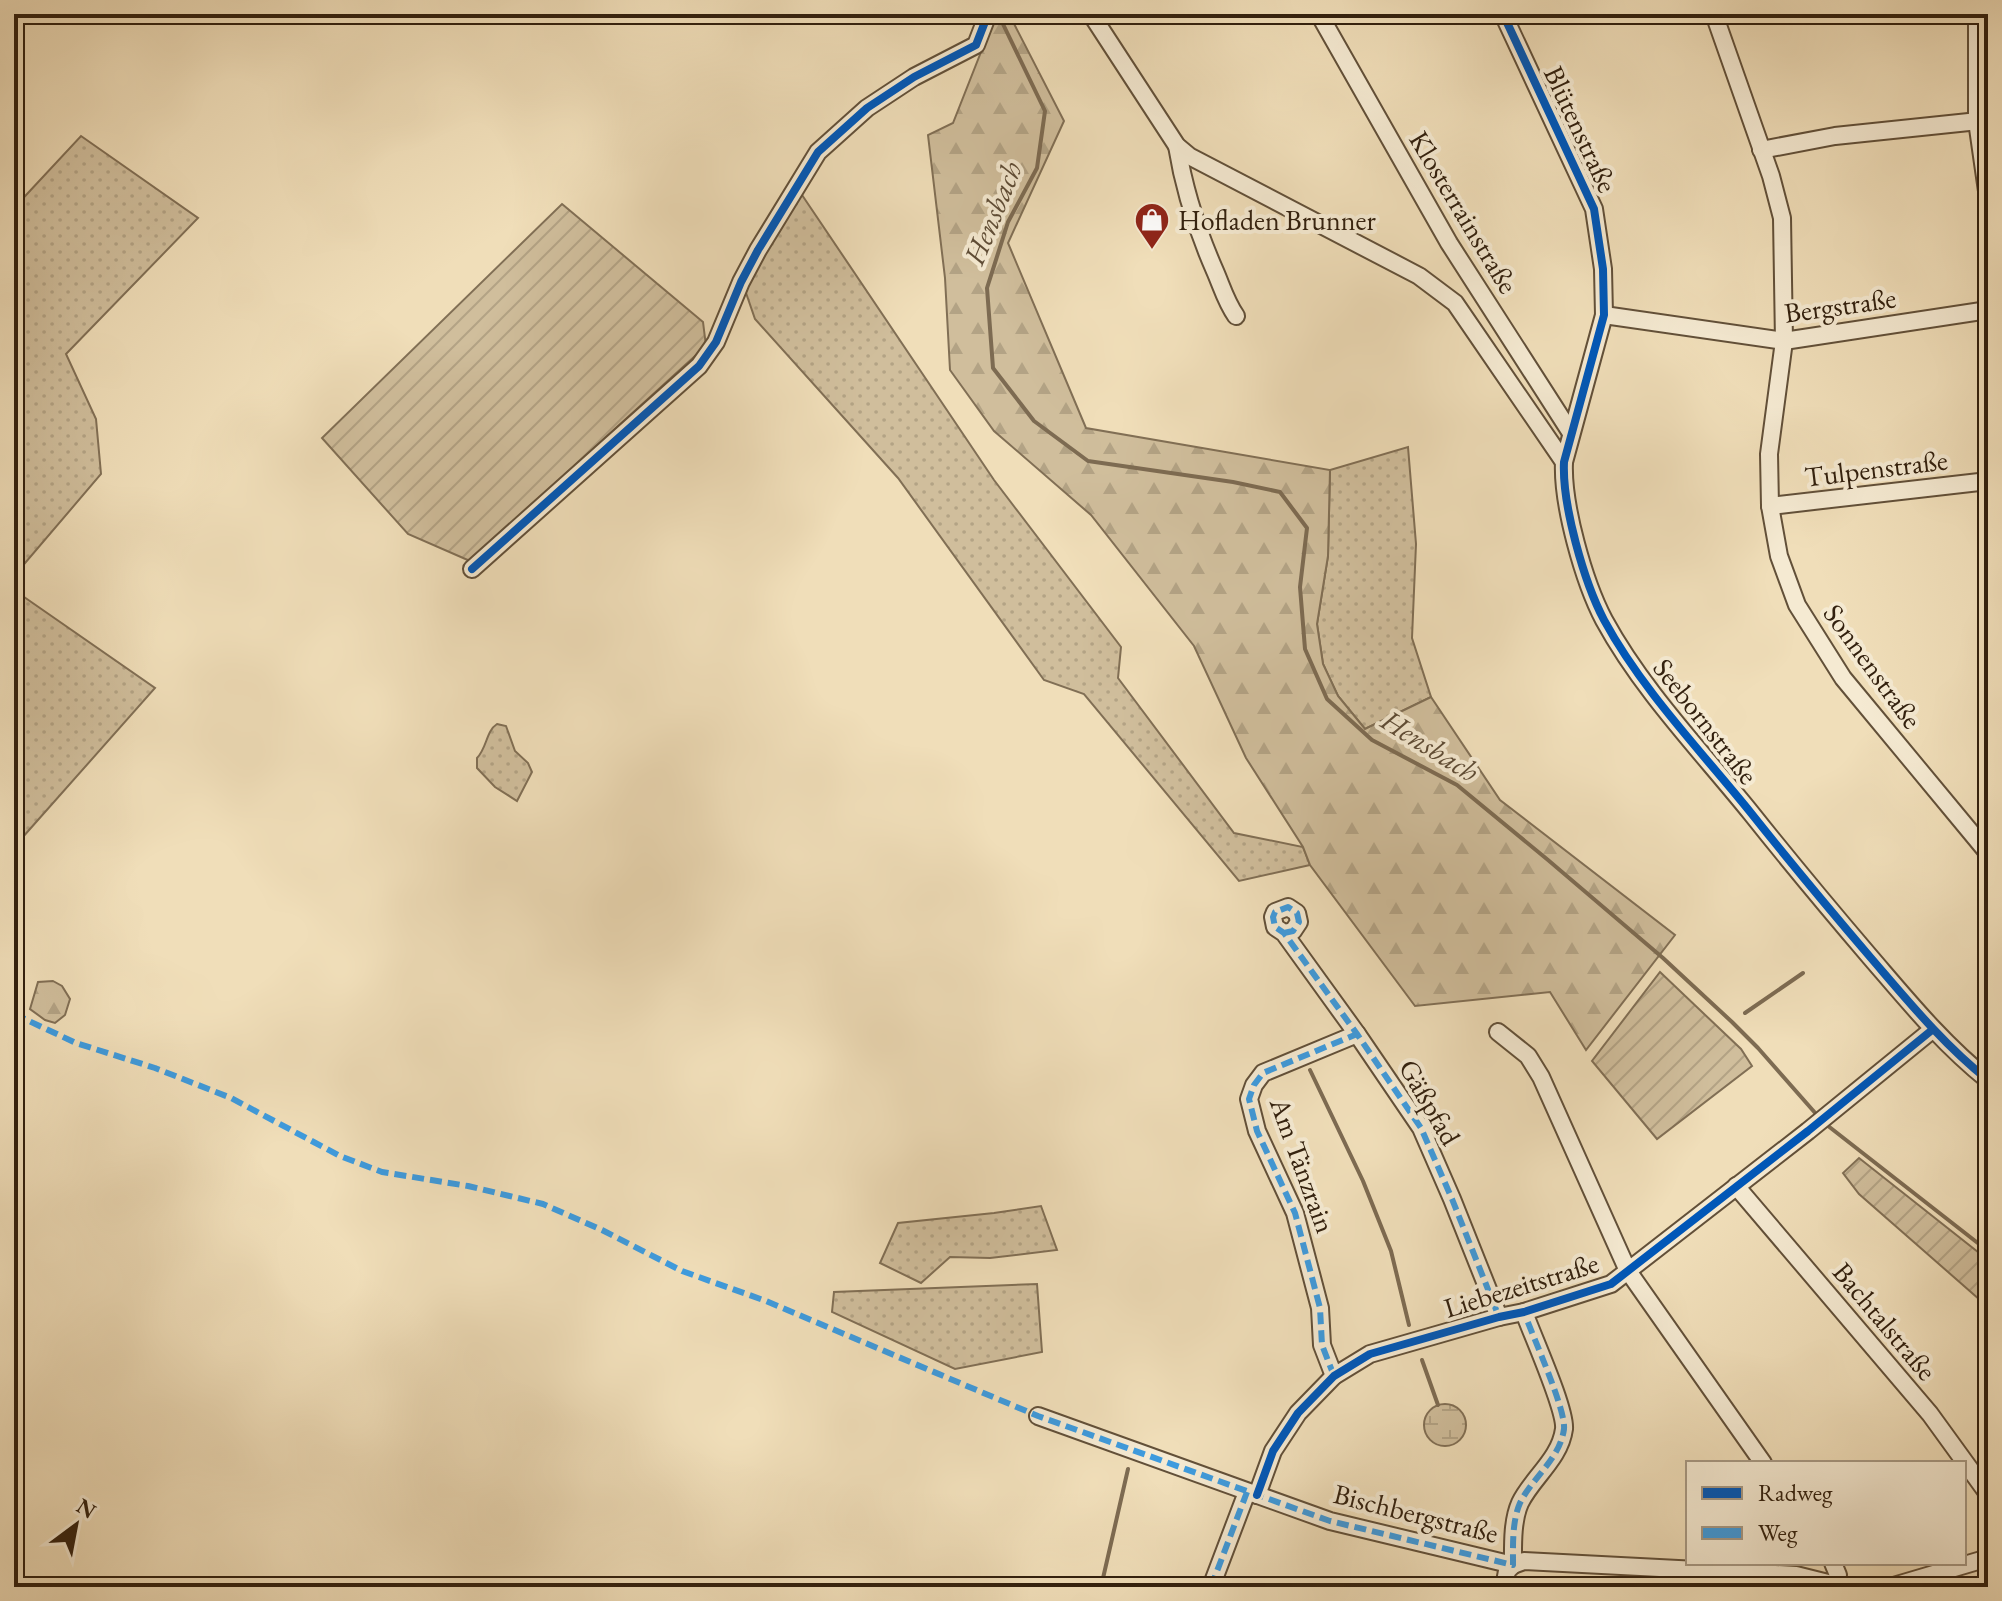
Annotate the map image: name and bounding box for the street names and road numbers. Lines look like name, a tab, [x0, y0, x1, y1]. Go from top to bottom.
street label: Blütenstraße	[1536, 60, 1626, 198]
street label: Klosterrainstraße	[1401, 124, 1527, 300]
street label: Bergstraße	[1782, 279, 1898, 331]
street label: Tulpenstraße	[1802, 441, 1950, 495]
street label: Sonnenstraße	[1816, 597, 1930, 736]
street label: Seebornstraße	[1646, 651, 1767, 791]
street label: Gäßpfad	[1391, 1052, 1469, 1152]
street label: Am Tänzrain	[1262, 1092, 1344, 1238]
street label: Liebezeitstraße	[1439, 1244, 1603, 1326]
street label: Bachtalstraße	[1825, 1254, 1945, 1388]
street label: Bischbergstraße	[1330, 1475, 1502, 1551]

